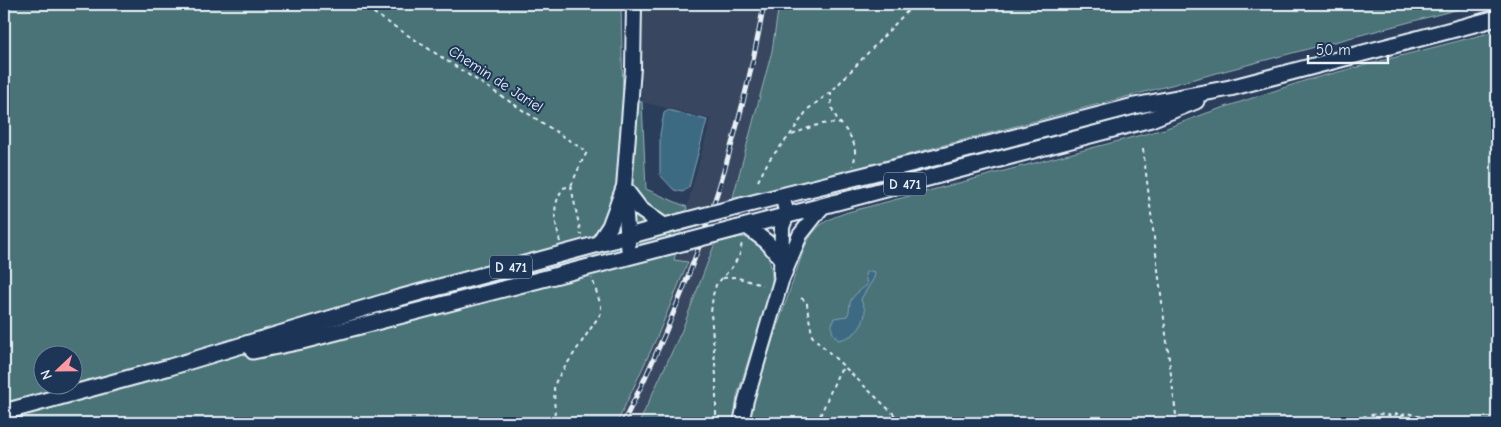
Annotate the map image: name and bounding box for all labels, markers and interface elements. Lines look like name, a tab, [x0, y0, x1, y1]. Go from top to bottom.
scale bar	[1308, 32, 1388, 64]
text: 50 m	[1316, 41, 1351, 59]
street label: Chemin de Jariel	[445, 42, 547, 116]
road number: D 471	[884, 172, 926, 195]
road number: D 471	[490, 256, 532, 278]
north arrow	[32, 344, 82, 394]
text: N	[37, 367, 56, 382]

